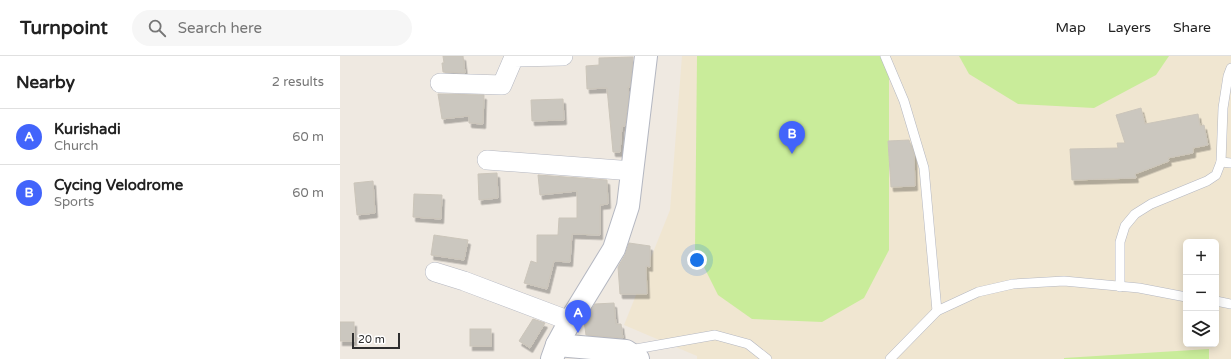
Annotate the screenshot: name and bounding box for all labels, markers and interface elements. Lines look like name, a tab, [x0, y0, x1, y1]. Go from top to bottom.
search box	[132, 10, 412, 46]
text: Turnpoint	[20, 17, 108, 39]
icon: search	[146, 17, 168, 39]
text: Search here	[178, 19, 262, 37]
text: Map	[1056, 19, 1086, 36]
text: Layers	[1108, 19, 1151, 36]
text: Share	[1173, 19, 1211, 36]
text: Nearby	[16, 72, 75, 93]
text: 2 results	[272, 74, 324, 90]
text: Kurishadi	[54, 120, 121, 138]
pin: B	[779, 121, 805, 154]
text: A	[24, 129, 34, 145]
text: 60 m	[292, 129, 324, 145]
text: Church	[54, 138, 98, 154]
text: Cycing Velodrome	[54, 176, 183, 194]
text: B	[24, 185, 34, 201]
text: 60 m	[292, 185, 324, 201]
text: Sports	[54, 194, 94, 210]
map controls	[1183, 239, 1219, 347]
button: +	[1183, 239, 1219, 275]
your location	[687, 250, 707, 270]
button: −	[1183, 275, 1219, 311]
pin: A	[565, 300, 591, 333]
button: layers	[1183, 311, 1219, 347]
scale bar	[352, 331, 400, 350]
text: 20 m	[358, 333, 385, 346]

